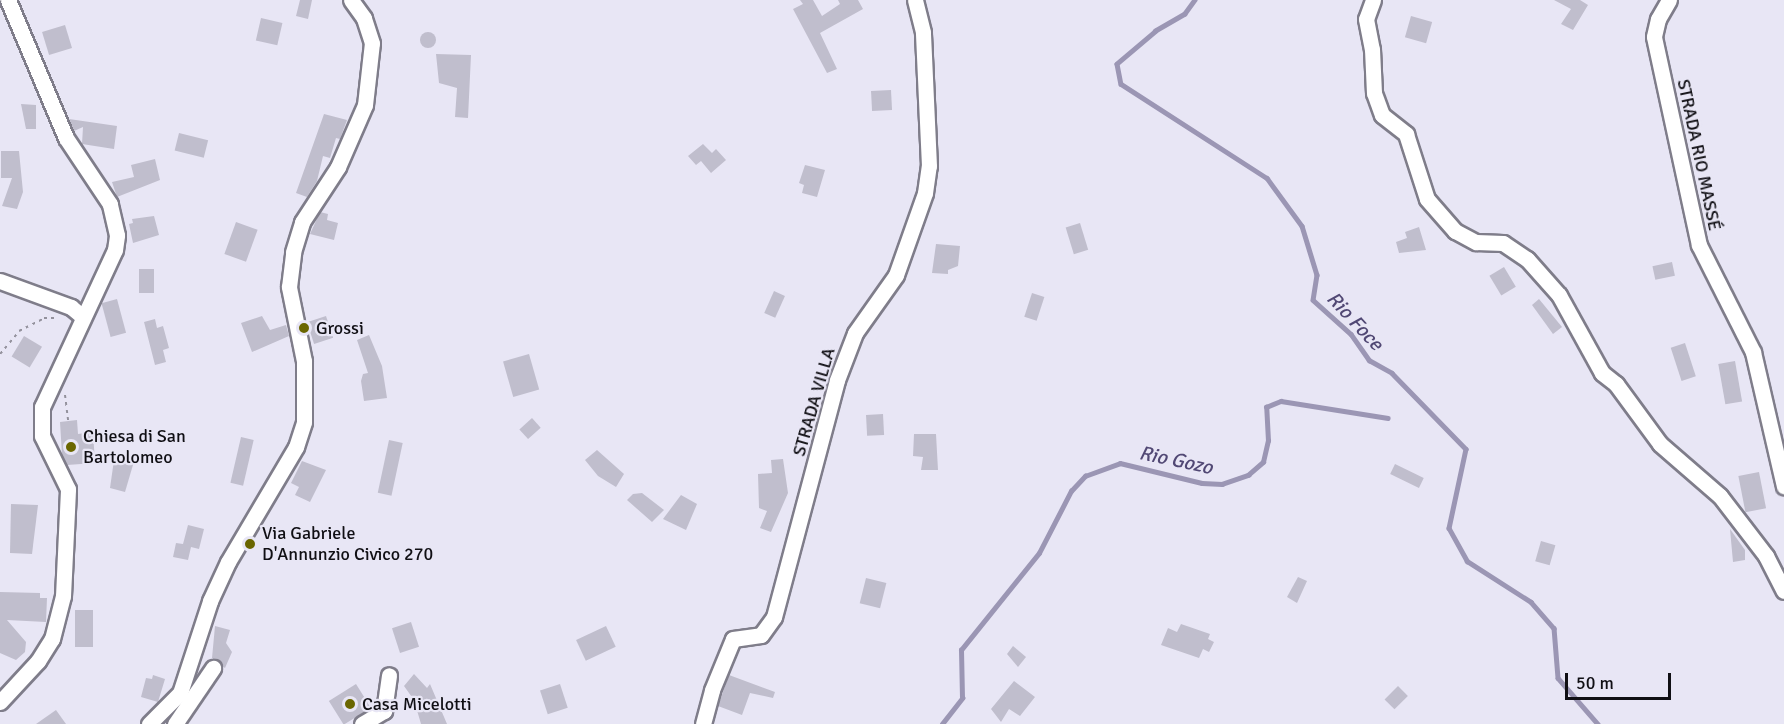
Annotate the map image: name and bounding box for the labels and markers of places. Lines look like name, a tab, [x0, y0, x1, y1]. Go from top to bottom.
place label: Grossi	[316, 317, 364, 339]
marker: Grossi	[297, 321, 311, 335]
place label: Chiesa di San Bartolomeo	[83, 426, 186, 468]
marker: Chiesa di San Bartolomeo	[64, 440, 78, 454]
place label: Via Gabriele D'Annunzio Civico 270	[262, 523, 433, 566]
marker: Via Gabriele D'Annunzio Civico 270	[243, 537, 257, 551]
place label: Casa Micelotti	[362, 693, 472, 715]
marker: Casa Micelotti	[343, 697, 357, 711]

